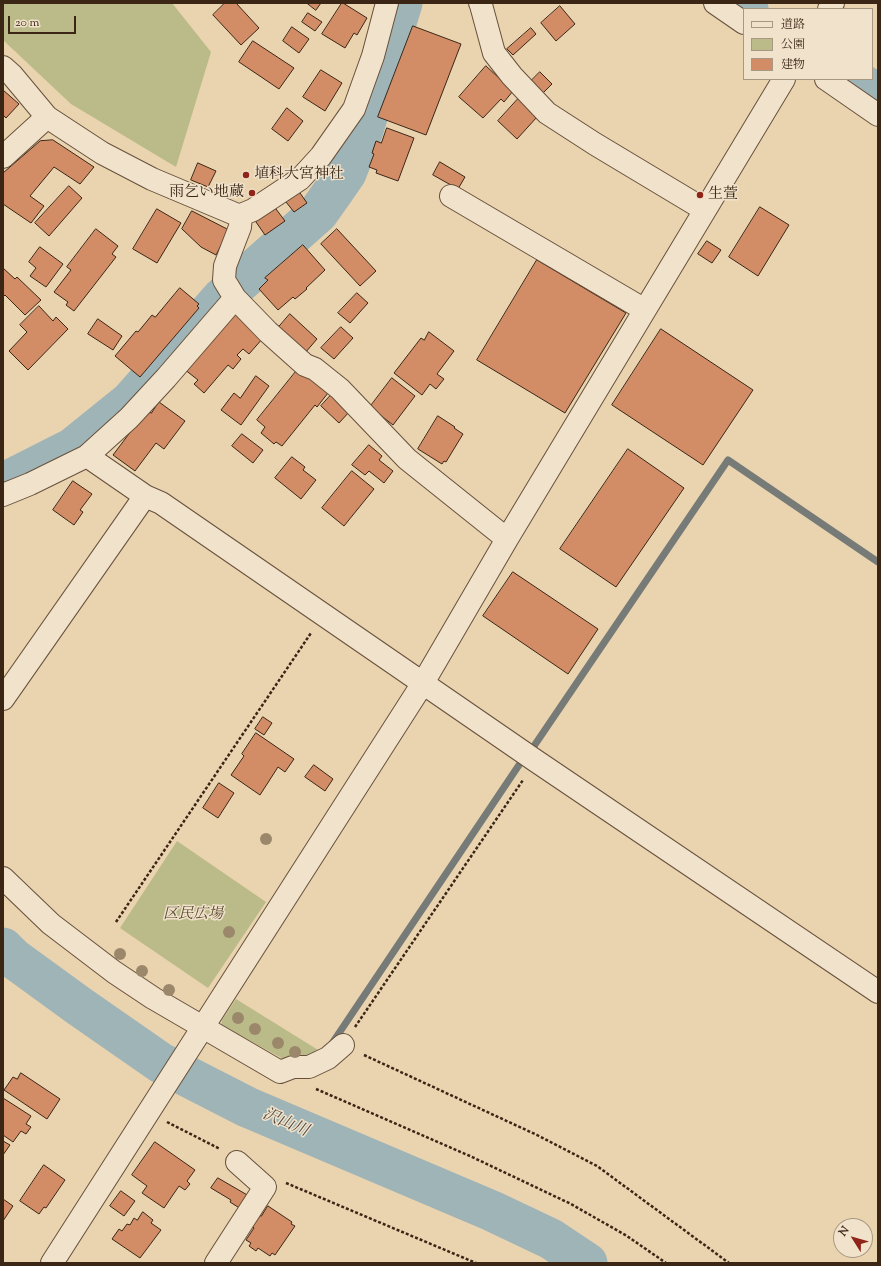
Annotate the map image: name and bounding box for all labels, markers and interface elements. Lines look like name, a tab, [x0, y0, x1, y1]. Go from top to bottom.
scale bar	[10, 8, 78, 34]
legend	[743, 8, 873, 80]
text: 20 m	[15, 14, 39, 32]
text: 道路	[781, 16, 805, 34]
text: 公園	[781, 36, 805, 54]
text: 建物	[781, 56, 805, 74]
place label: 埴科大宮神社	[254, 166, 344, 184]
marker: 埴科大宮神社	[241, 170, 251, 180]
place label: 雨乞い地蔵	[169, 184, 244, 202]
place label: 生萱	[708, 186, 738, 204]
marker: 雨乞い地蔵	[247, 188, 257, 198]
marker: 生萱	[695, 190, 705, 200]
park label: 区民広場	[163, 906, 223, 924]
water label: 沢山川	[259, 1106, 311, 1142]
north arrow	[833, 1218, 873, 1258]
text: N	[835, 1223, 853, 1240]

